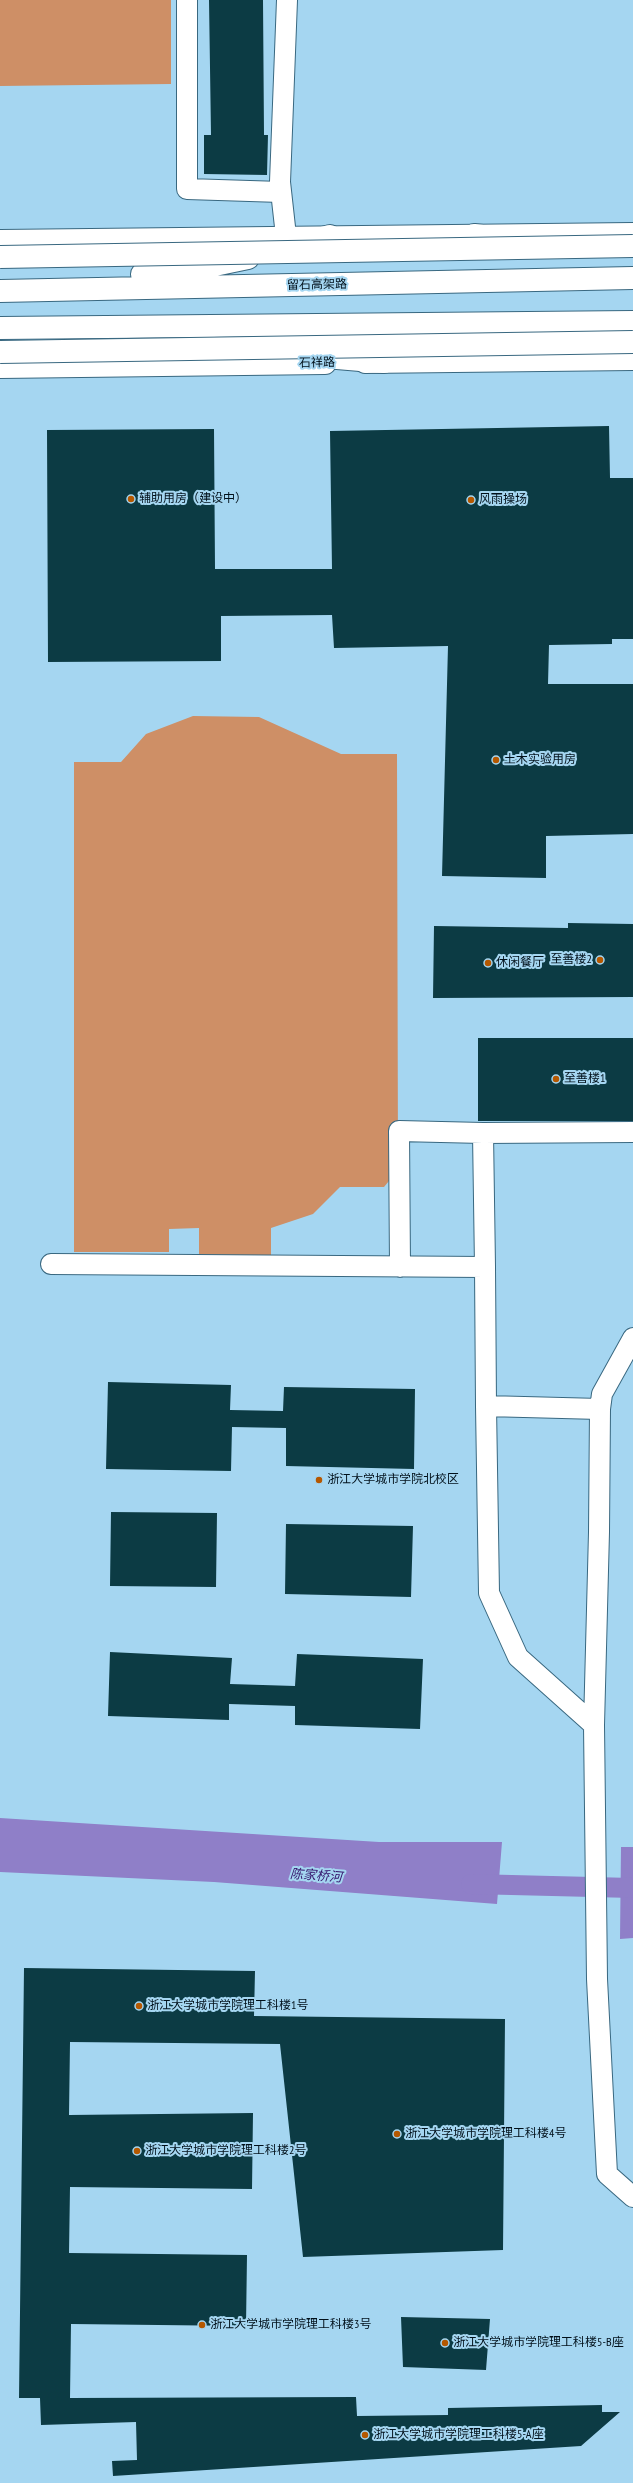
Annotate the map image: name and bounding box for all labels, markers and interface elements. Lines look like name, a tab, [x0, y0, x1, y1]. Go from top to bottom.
street label: 留石高架路	[287, 277, 347, 293]
street label: 石祥路	[299, 355, 335, 371]
place label: 辅助用房（建设中）	[139, 492, 247, 506]
place label: 风雨操场	[479, 493, 527, 507]
marker: 辅助用房（建设中）	[126, 494, 136, 504]
marker: 风雨操场	[466, 495, 476, 505]
place label: 土木实验用房	[504, 753, 576, 767]
marker: 土木实验用房	[491, 755, 501, 765]
place label: 至善楼2	[551, 953, 592, 967]
marker: 至善楼2	[595, 955, 605, 965]
place label: 休闲餐厅	[496, 956, 544, 970]
marker: 休闲餐厅	[483, 958, 493, 968]
place label: 至善楼1	[564, 1072, 605, 1086]
marker: 至善楼1	[551, 1074, 561, 1084]
place label: 浙江大学城市学院北校区	[327, 1473, 459, 1487]
marker: 浙江大学城市学院北校区	[314, 1475, 324, 1485]
water label: 陈家桥河	[290, 1866, 342, 1886]
place label: 浙江大学城市学院理工科楼1号	[147, 1999, 308, 2013]
marker: 浙江大学城市学院理工科楼1号	[134, 2001, 144, 2011]
place label: 浙江大学城市学院理工科楼4号	[405, 2127, 566, 2141]
marker: 浙江大学城市学院理工科楼4号	[392, 2129, 402, 2139]
place label: 浙江大学城市学院理工科楼2号	[145, 2144, 306, 2158]
marker: 浙江大学城市学院理工科楼2号	[132, 2146, 142, 2156]
place label: 浙江大学城市学院理工科楼3号	[210, 2318, 371, 2332]
marker: 浙江大学城市学院理工科楼3号	[197, 2320, 207, 2330]
place label: 浙江大学城市学院理工科楼5-B座	[453, 2336, 624, 2350]
marker: 浙江大学城市学院理工科楼5-B座	[440, 2338, 450, 2348]
place label: 浙江大学城市学院理工科楼5-A座	[373, 2428, 543, 2442]
marker: 浙江大学城市学院理工科楼5-A座	[360, 2430, 370, 2440]

